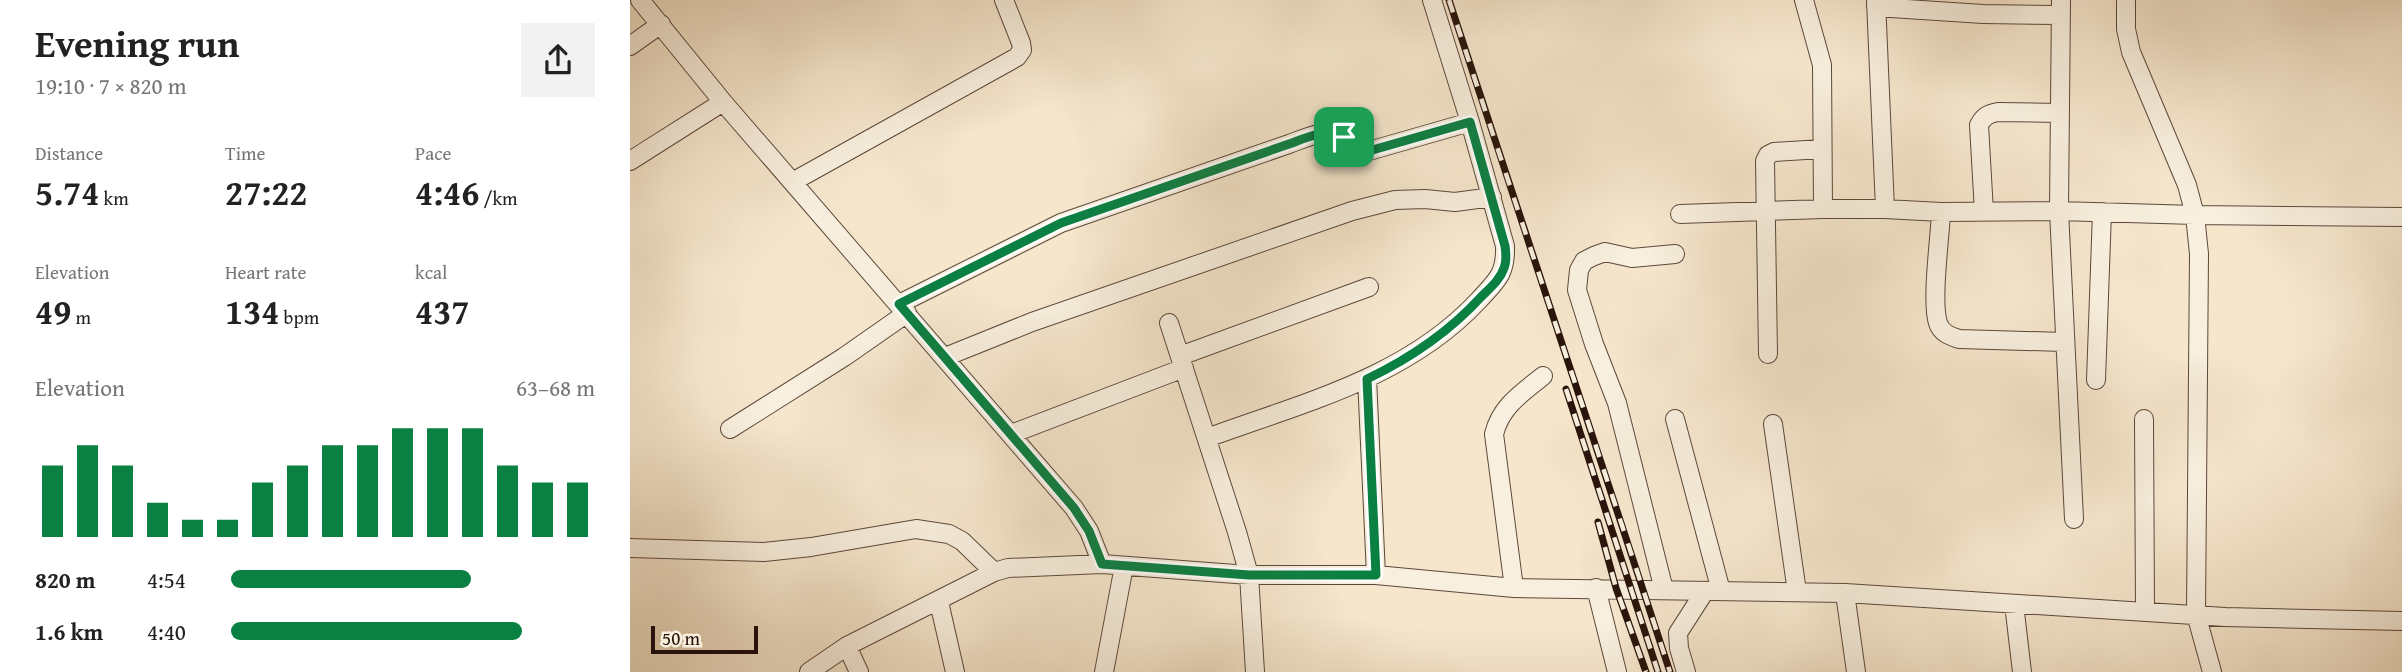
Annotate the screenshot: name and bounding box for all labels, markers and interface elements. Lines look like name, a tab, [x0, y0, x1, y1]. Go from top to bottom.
text: Evening run	[35, 15, 239, 71]
button: share	[521, 23, 595, 97]
text: 19:10 · 7 × 820 m	[35, 69, 187, 102]
pin	[1314, 107, 1374, 167]
icon: arrive	[1325, 118, 1363, 156]
text: Distance	[35, 139, 103, 167]
text: Time	[225, 139, 265, 167]
text: Pace	[415, 139, 452, 167]
text: 5.74	[35, 167, 99, 218]
text: 27:22	[225, 167, 307, 218]
text: 4:46	[415, 167, 479, 218]
text: km	[99, 184, 129, 212]
text: /km	[479, 184, 518, 212]
text: Elevation	[35, 258, 109, 286]
text: Heart rate	[225, 258, 306, 286]
text: kcal	[415, 258, 447, 286]
text: 49	[35, 286, 71, 337]
text: 134	[225, 286, 279, 337]
text: 437	[415, 286, 469, 337]
text: m	[71, 303, 91, 331]
text: bpm	[279, 303, 319, 331]
text: Elevation	[35, 371, 125, 404]
text: 63–68 m	[516, 371, 595, 404]
text: 820 m	[35, 563, 96, 596]
text: 4:54	[147, 563, 186, 596]
text: 1.6 km	[35, 615, 103, 648]
text: 4:40	[147, 615, 186, 648]
scale bar	[651, 623, 758, 655]
text: 50 m	[662, 624, 700, 652]

